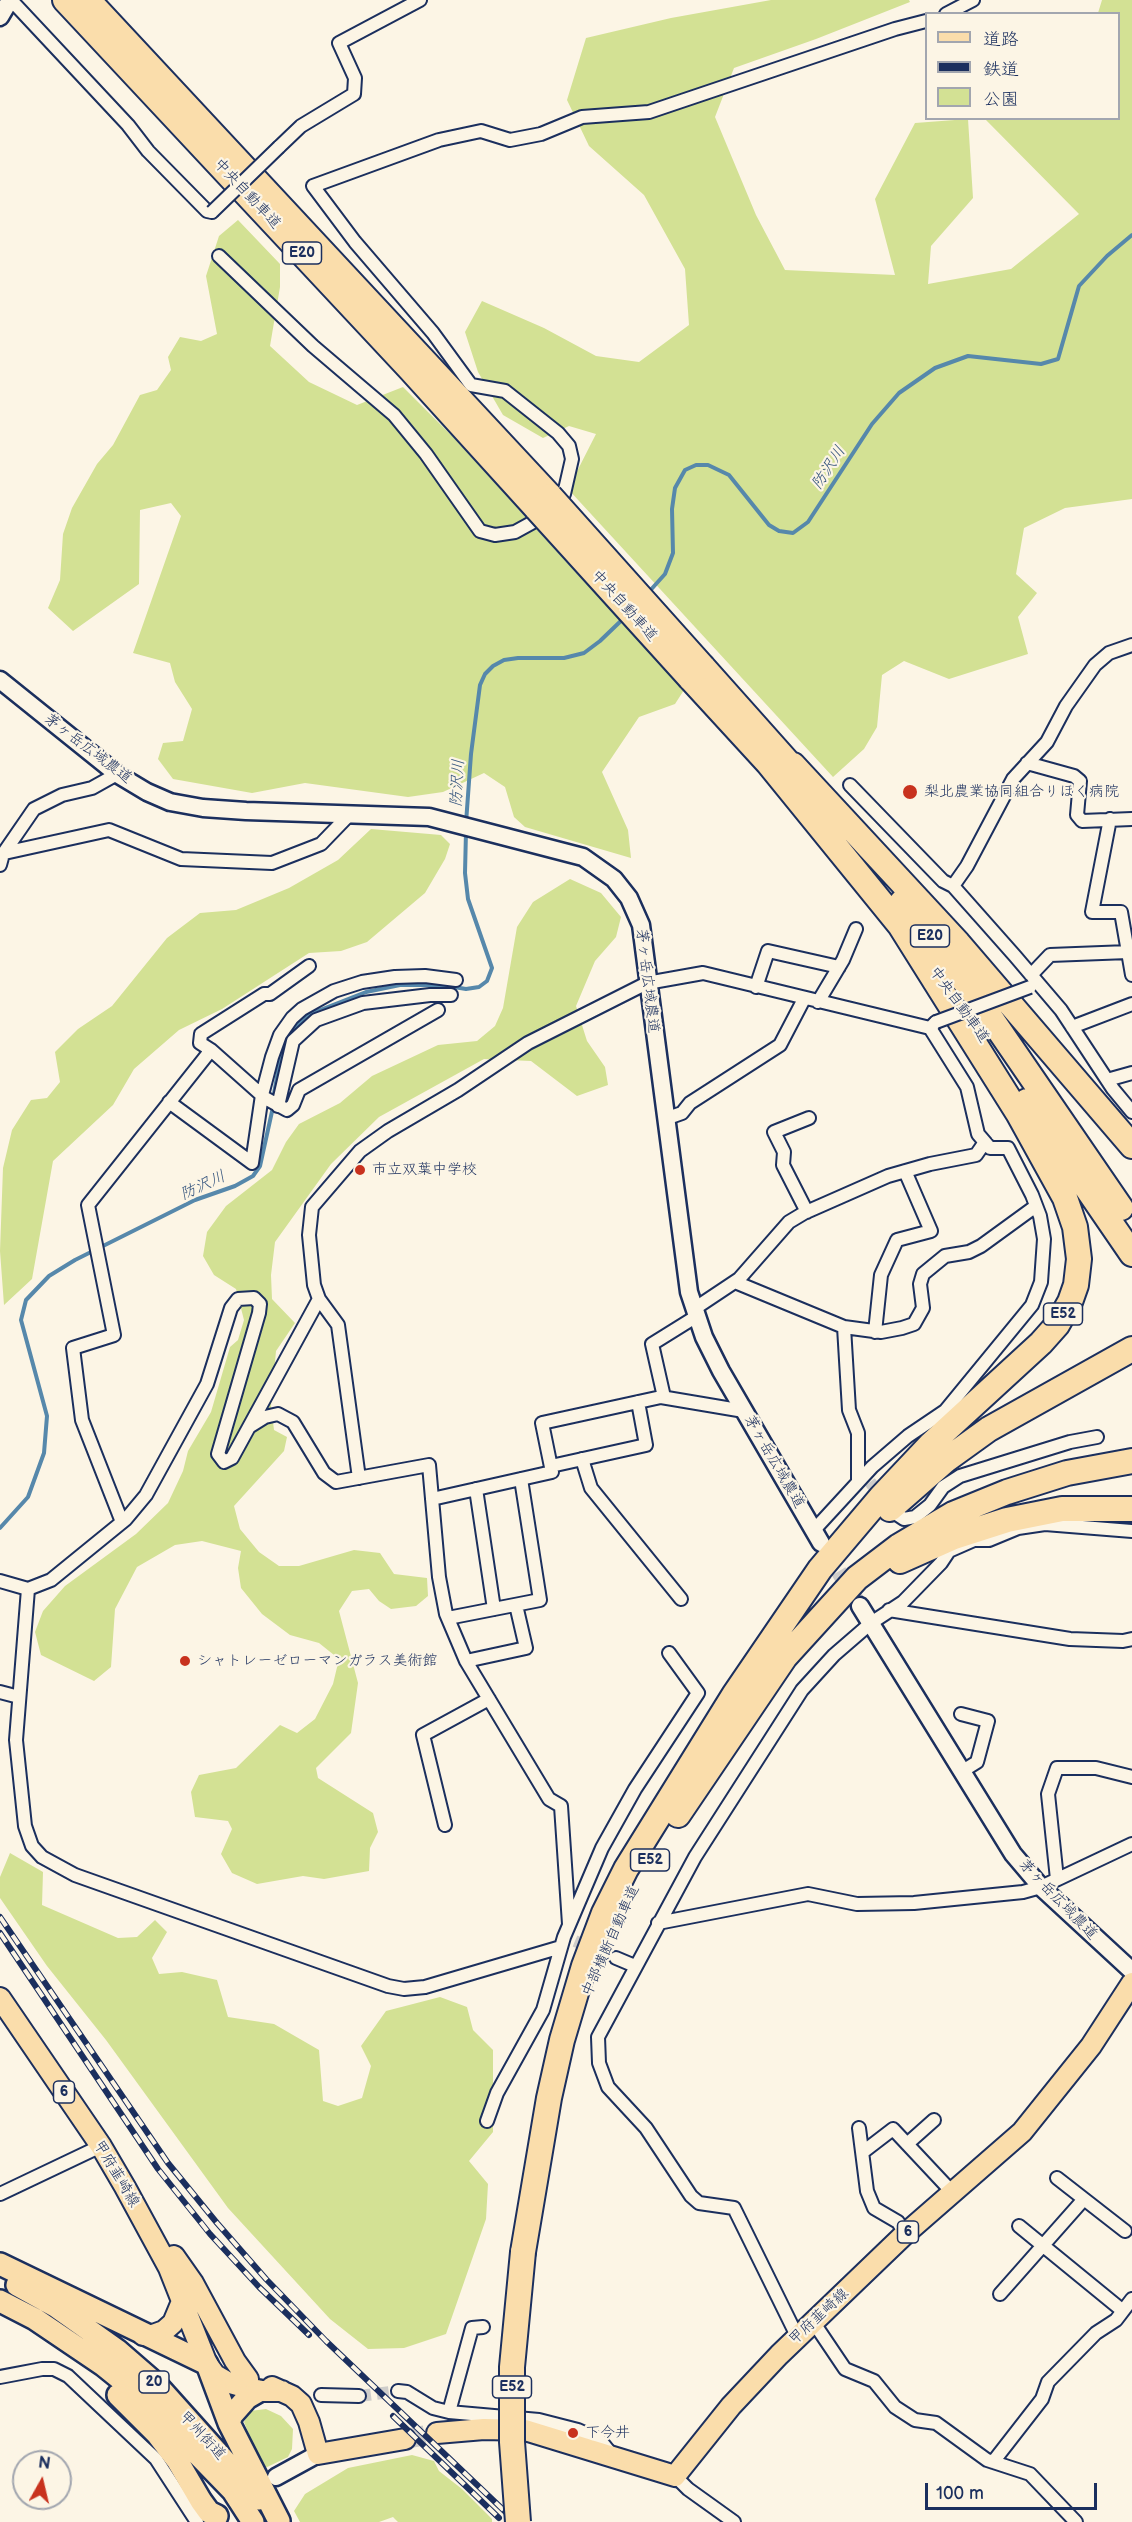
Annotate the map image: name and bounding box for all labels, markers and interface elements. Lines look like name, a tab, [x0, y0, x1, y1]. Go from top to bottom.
legend	[925, 12, 1120, 120]
text: 道路	[983, 29, 1019, 50]
text: 鉄道	[983, 59, 1019, 80]
text: 公園	[983, 89, 1019, 110]
street label: 中央自動車道	[210, 155, 284, 233]
road number: E20	[282, 242, 322, 264]
water label: 防沢川	[808, 443, 850, 493]
street label: 中央自動車道	[587, 567, 661, 645]
street label: 茅ヶ岳広域農道	[41, 710, 135, 788]
water label: 防沢川	[447, 759, 469, 807]
marker: 梨北農業協同組合りほく病院	[901, 783, 919, 801]
place label: 梨北農業協同組合りほく病院	[924, 783, 1119, 801]
road number: E20	[910, 925, 950, 947]
street label: 茅ヶ岳広域農道	[632, 928, 662, 1034]
street label: 中央自動車道	[925, 963, 993, 1047]
place label: 市立双葉中学校	[372, 1161, 477, 1179]
marker: 市立双葉中学校	[353, 1163, 367, 1177]
water label: 防沢川	[177, 1167, 229, 1205]
road number: E52	[1044, 1303, 1082, 1325]
street label: 茅ヶ岳広域農道	[740, 1412, 808, 1512]
place label: シャトレーゼローマンガラス美術館	[197, 1652, 438, 1670]
marker: シャトレーゼローマンガラス美術館	[178, 1654, 192, 1668]
road number: E52	[630, 1849, 670, 1871]
street label: 茅ヶ岳広域農道	[1015, 1856, 1101, 1944]
street label: 中部横断自動車道	[578, 1883, 644, 1999]
road number: 6	[54, 2081, 74, 2103]
street label: 甲府韮崎線	[89, 2137, 143, 2211]
road number: 6	[898, 2221, 918, 2243]
street label: 甲府韮崎線	[785, 2285, 853, 2349]
road number: 20	[139, 2371, 169, 2393]
road number: E52	[492, 2376, 532, 2398]
street label: 甲州街道	[175, 2408, 229, 2464]
place label: 下今井	[585, 2424, 630, 2442]
marker: 下今井	[566, 2426, 580, 2440]
north arrow	[12, 2450, 72, 2510]
text: N	[37, 2453, 52, 2474]
scale bar	[928, 2471, 1100, 2509]
text: 100 m	[936, 2483, 984, 2504]

